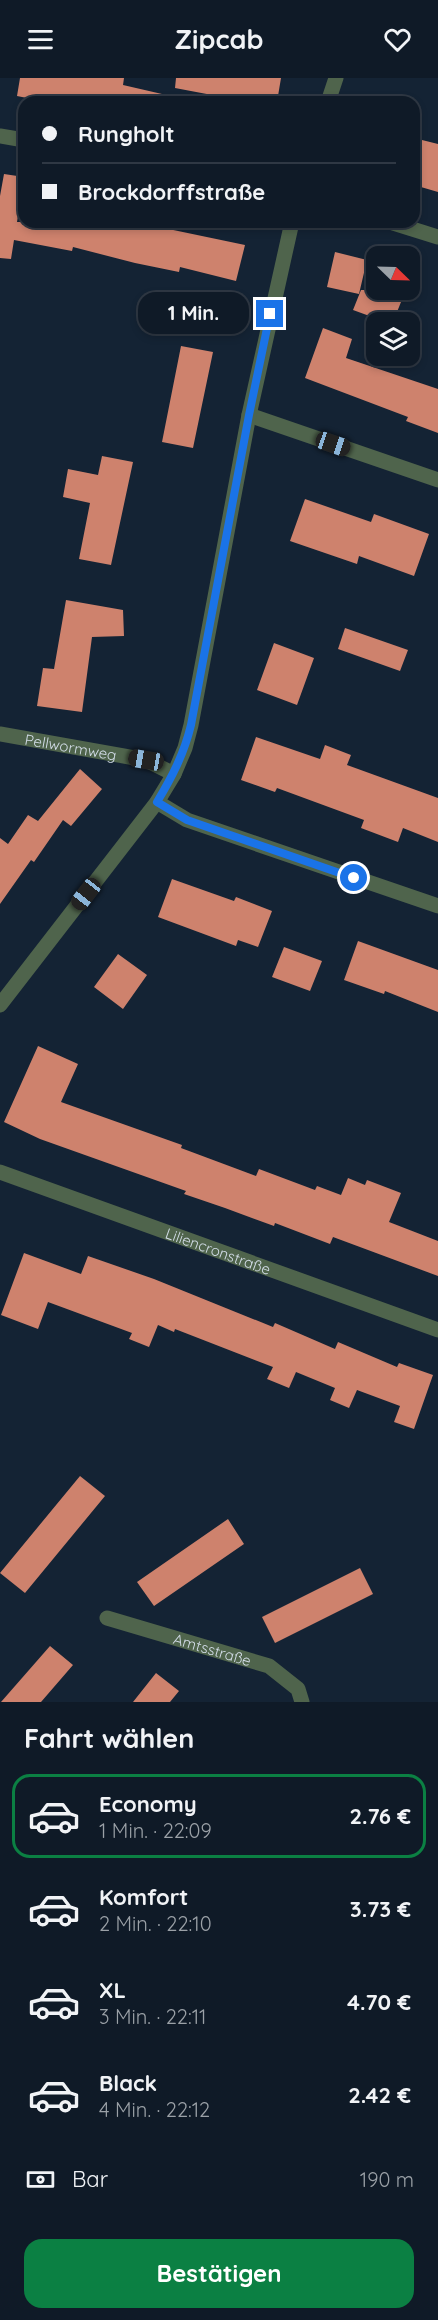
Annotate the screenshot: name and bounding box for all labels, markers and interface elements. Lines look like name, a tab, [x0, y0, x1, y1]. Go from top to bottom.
text: Zipcab	[175, 22, 263, 56]
icon: menu	[24, 23, 57, 56]
icon: heart	[381, 23, 414, 56]
text: Rungholt	[78, 120, 174, 148]
text: Brockdorffstraße	[78, 178, 265, 206]
north arrow	[366, 246, 420, 300]
map controls	[366, 246, 420, 366]
callout: 1 Min.	[138, 293, 249, 335]
text: 1 Min.	[168, 300, 219, 325]
route end	[256, 300, 283, 327]
button: layers	[366, 312, 420, 366]
car	[313, 430, 353, 458]
street label: Pellwormweg	[24, 729, 118, 764]
car	[127, 748, 165, 772]
route start	[340, 864, 367, 891]
car	[68, 874, 104, 914]
street label: Liliencronstraße	[163, 1223, 273, 1278]
street label: Amtsstraße	[171, 1629, 254, 1670]
text: Fahrt wählen	[24, 1721, 194, 1755]
icon: car	[27, 1789, 81, 1843]
text: Economy	[99, 1790, 197, 1818]
text: 2.76 €	[349, 1802, 411, 1830]
text: 1 Min. · 22:09	[99, 1818, 212, 1843]
icon: car	[27, 1882, 81, 1936]
text: Komfort	[99, 1883, 188, 1911]
text: 3.73 €	[350, 1895, 411, 1923]
text: 2 Min. · 22:10	[99, 1911, 212, 1936]
icon: car	[27, 1975, 81, 2029]
text: XL	[99, 1976, 126, 2004]
text: 4.70 €	[347, 1988, 411, 2016]
text: 3 Min. · 22:11	[99, 2004, 206, 2029]
icon: car	[27, 2068, 81, 2122]
text: Black	[99, 2069, 157, 2097]
text: 2.42 €	[348, 2081, 411, 2109]
text: 4 Min. · 22:12	[99, 2097, 210, 2122]
icon: cash	[24, 2163, 57, 2196]
text: Bar	[72, 2165, 108, 2193]
text: 190 m	[360, 2167, 414, 2192]
button: Bestätigen	[24, 2239, 414, 2308]

